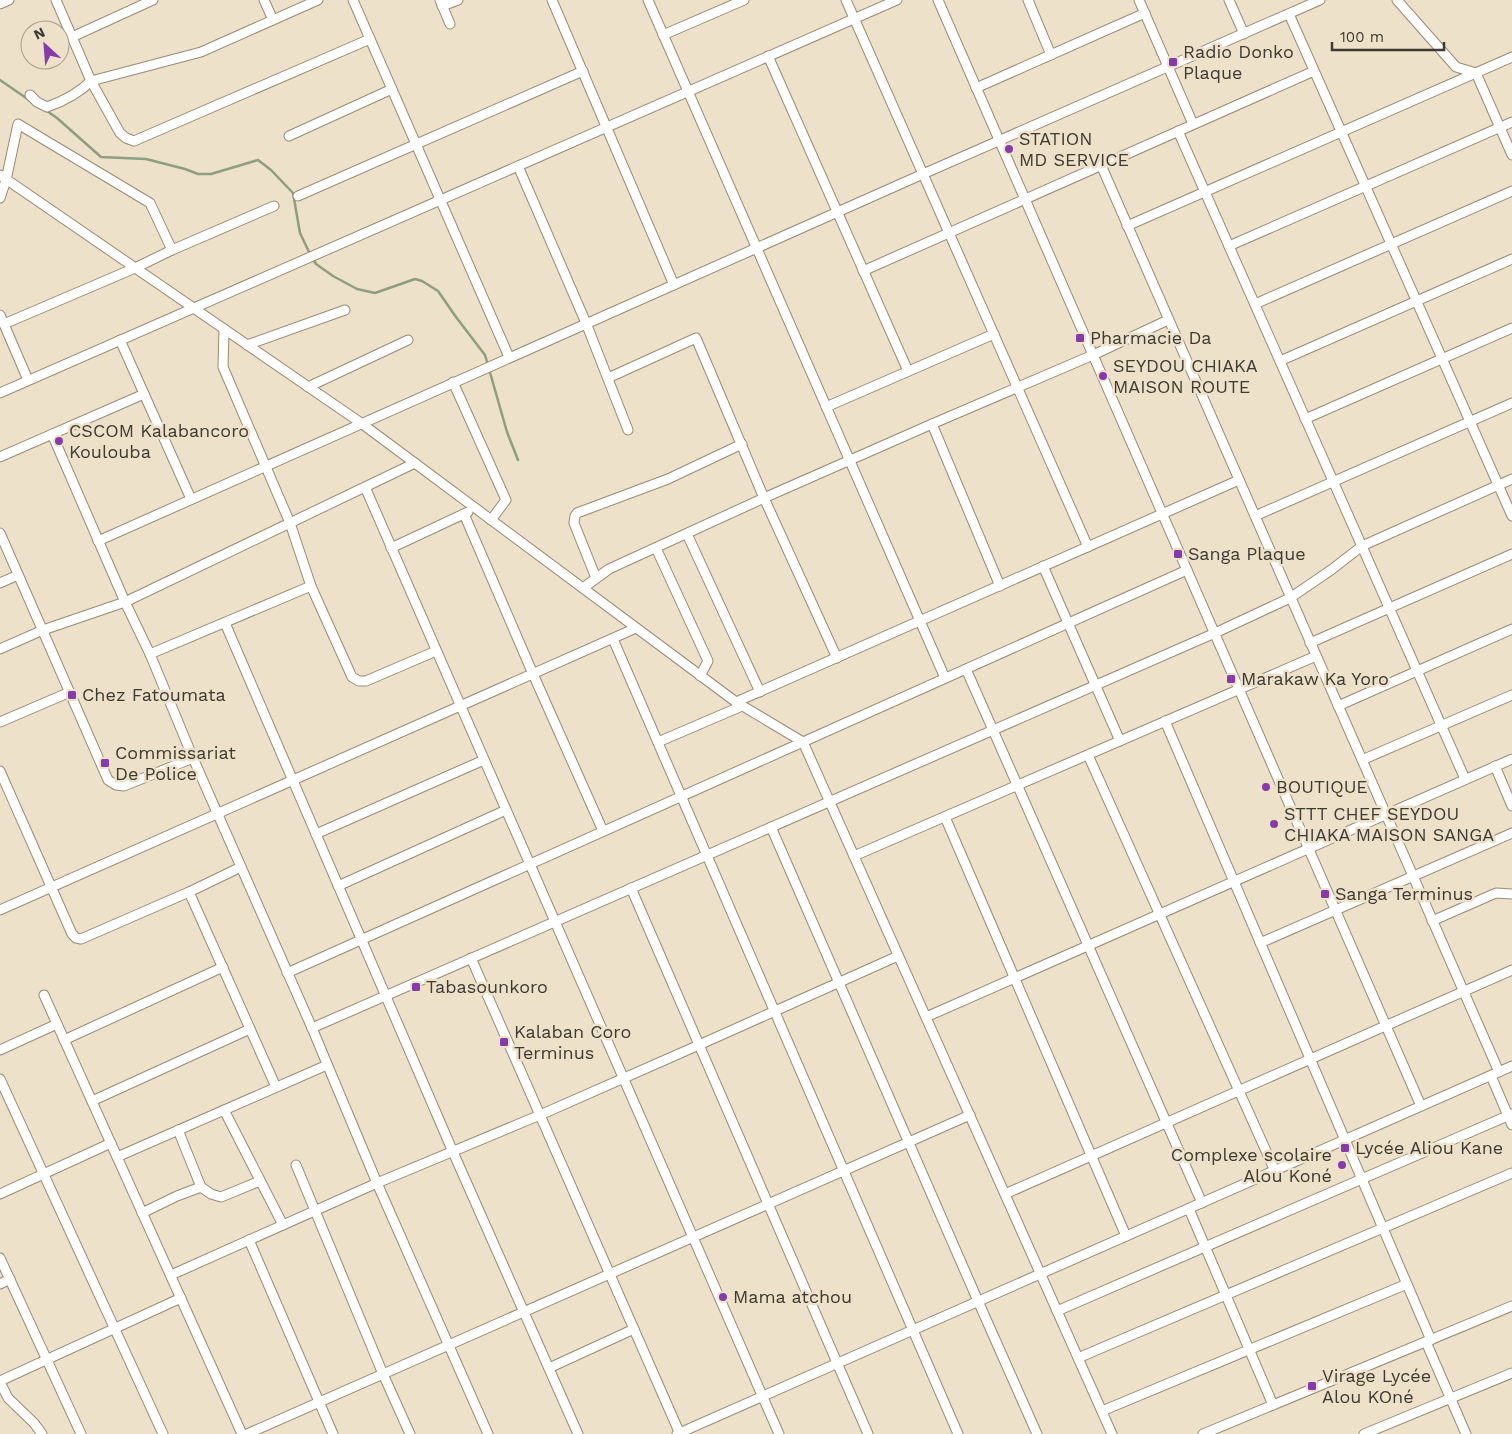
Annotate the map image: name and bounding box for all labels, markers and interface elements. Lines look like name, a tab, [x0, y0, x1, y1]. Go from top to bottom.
north arrow	[20, 20, 70, 70]
scale bar	[1332, 20, 1444, 52]
text: N	[31, 24, 47, 43]
text: 100 m	[1340, 28, 1384, 46]
place label: Radio Donko Plaque	[1183, 41, 1294, 83]
marker: Radio Donko Plaque	[1167, 56, 1179, 68]
place label: STATION MD SERVICE	[1019, 128, 1129, 170]
marker: STATION MD SERVICE	[1003, 143, 1015, 155]
place label: Pharmacie Da	[1090, 327, 1212, 348]
marker: Pharmacie Da	[1074, 332, 1086, 344]
place label: SEYDOU CHIAKA MAISON ROUTE	[1113, 355, 1258, 397]
marker: SEYDOU CHIAKA MAISON ROUTE	[1097, 370, 1109, 382]
place label: CSCOM Kalabancoro Koulouba	[69, 420, 249, 462]
marker: CSCOM Kalabancoro Koulouba	[53, 435, 65, 447]
place label: Sanga Plaque	[1188, 543, 1306, 564]
marker: Sanga Plaque	[1172, 548, 1184, 560]
place label: Marakaw Ka Yoro	[1241, 668, 1389, 689]
marker: Marakaw Ka Yoro	[1225, 673, 1237, 685]
place label: Chez Fatoumata	[82, 684, 226, 705]
marker: Chez Fatoumata	[66, 689, 78, 701]
place label: Commissariat De Police	[115, 742, 236, 784]
marker: Commissariat De Police	[99, 757, 111, 769]
place label: BOUTIQUE	[1276, 776, 1368, 797]
marker: BOUTIQUE	[1260, 781, 1272, 793]
place label: STTT CHEF SEYDOU CHIAKA MAISON SANGA	[1284, 803, 1494, 845]
marker: STTT CHEF SEYDOU CHIAKA MAISON SANGA	[1268, 818, 1280, 830]
place label: Sanga Terminus	[1335, 883, 1473, 904]
marker: Sanga Terminus	[1319, 888, 1331, 900]
place label: Tabasounkoro	[426, 976, 548, 997]
marker: Tabasounkoro	[410, 981, 422, 993]
place label: Kalaban Coro Terminus	[514, 1021, 631, 1063]
marker: Kalaban Coro Terminus	[498, 1036, 510, 1048]
place label: Lycée Aliou Kane	[1355, 1137, 1503, 1158]
marker: Lycée Aliou Kane	[1339, 1142, 1351, 1154]
place label: Complexe scolaire Alou Koné	[1171, 1144, 1332, 1186]
marker: Complexe scolaire Alou Koné	[1336, 1159, 1348, 1171]
place label: Mama atchou	[733, 1286, 852, 1307]
marker: Mama atchou	[717, 1291, 729, 1303]
place label: Virage Lycée Alou KOné	[1322, 1365, 1431, 1407]
marker: Virage Lycée Alou KOné	[1306, 1380, 1318, 1392]

